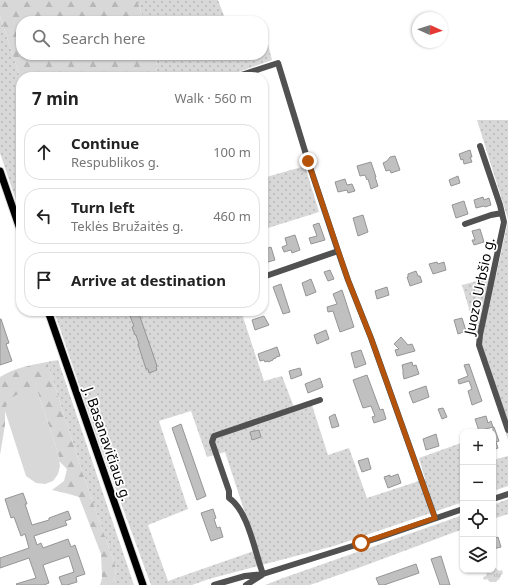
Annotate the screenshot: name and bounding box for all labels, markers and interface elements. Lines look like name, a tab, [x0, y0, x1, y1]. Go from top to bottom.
north arrow	[412, 12, 448, 48]
search box	[16, 16, 268, 60]
icon: search	[30, 27, 52, 49]
text: Search here	[62, 28, 145, 48]
text: 7 min	[32, 87, 79, 110]
text: Walk · 560 m	[174, 89, 252, 107]
text: Continue	[71, 133, 139, 153]
icon: ahead	[33, 141, 55, 163]
text: 100 m	[213, 143, 251, 161]
route end	[299, 152, 317, 170]
text: Respublikos g.	[71, 153, 159, 171]
text: Turn left	[71, 197, 135, 217]
icon: left	[33, 205, 55, 227]
text: 460 m	[213, 207, 251, 225]
text: Teklės Bružaitės g.	[71, 217, 184, 235]
street label: Juozo Urbšio g.	[459, 236, 499, 338]
icon: arrive	[33, 269, 55, 291]
text: Arrive at destination	[71, 270, 226, 290]
street label: J. Basanavičiaus g.	[79, 383, 136, 504]
map controls	[460, 429, 496, 573]
button: +	[460, 429, 496, 465]
button: −	[460, 465, 496, 501]
button: locate	[460, 501, 496, 537]
route start	[352, 534, 370, 552]
button: layers	[460, 537, 496, 573]

